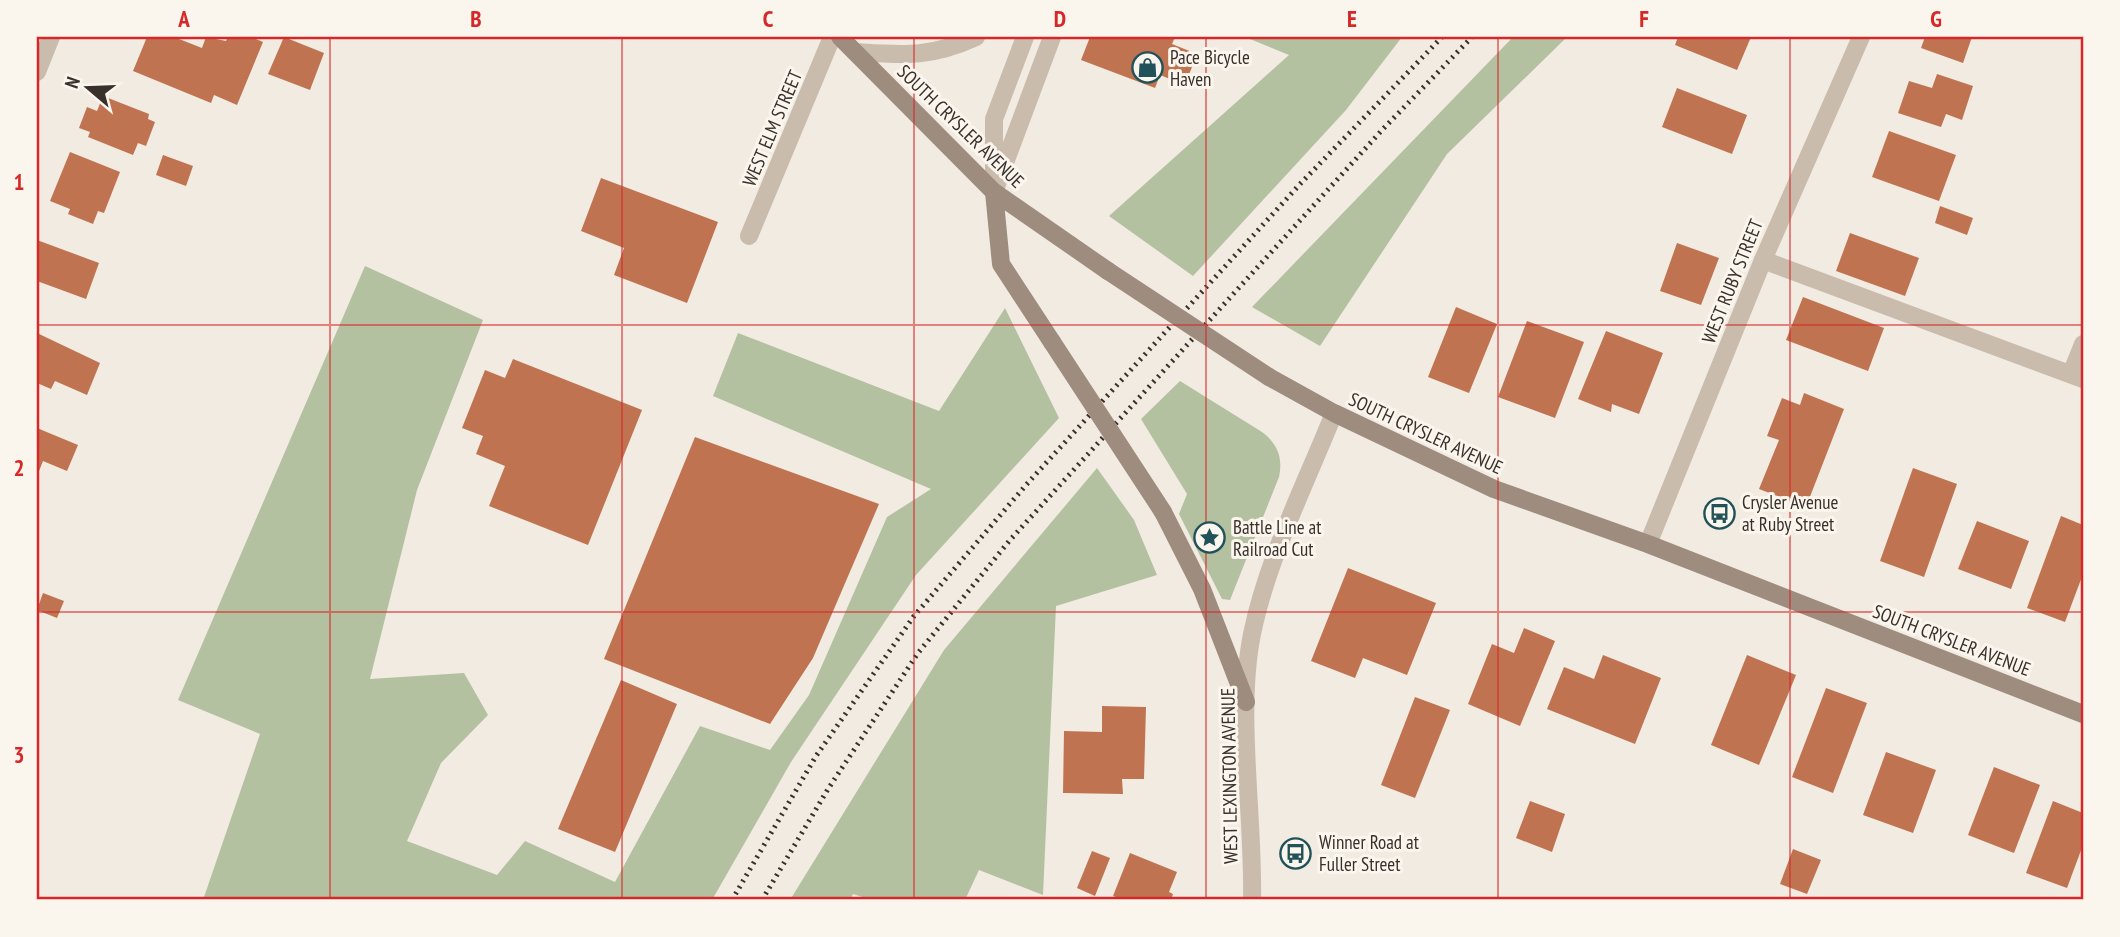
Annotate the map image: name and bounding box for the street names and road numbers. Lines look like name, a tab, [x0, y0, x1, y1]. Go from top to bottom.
street label: SOUTH CRYSLER AVENUE	[893, 59, 1029, 193]
street label: WEST ELM STREET	[737, 66, 807, 190]
street label: WEST RUBY STREET	[1696, 215, 1768, 347]
street label: SOUTH CRYSLER AVENUE	[1345, 387, 1507, 479]
street label: SOUTH CRYSLER AVENUE	[1870, 599, 2034, 681]
street label: WEST LEXINGTON AVENUE	[1215, 688, 1243, 864]

